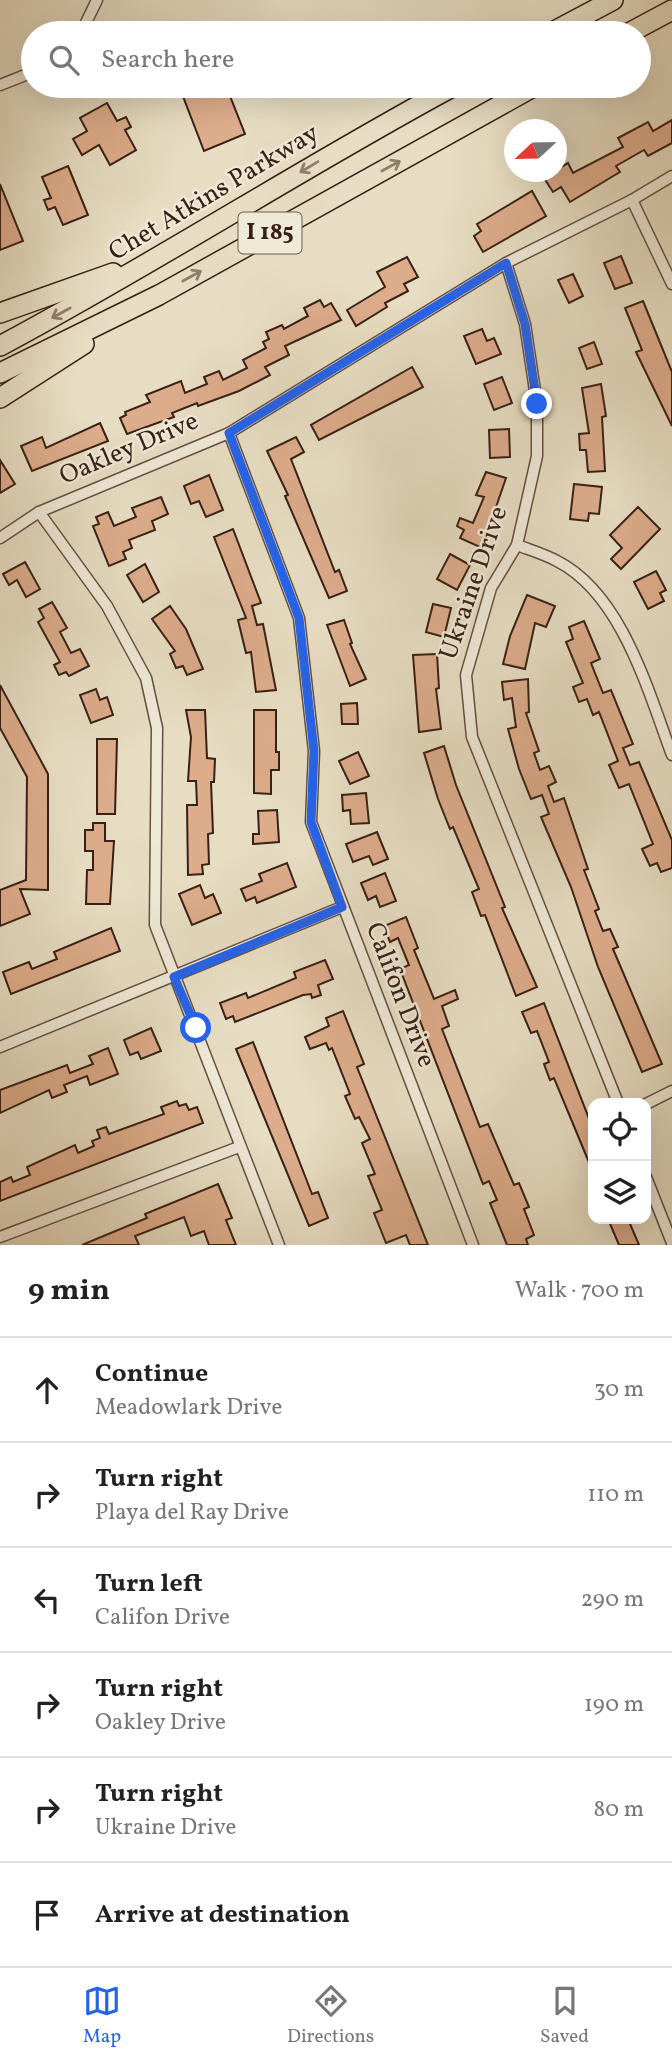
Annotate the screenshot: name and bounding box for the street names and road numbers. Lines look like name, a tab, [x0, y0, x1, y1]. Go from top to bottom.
street label: Chet Atkins Parkway	[102, 116, 326, 270]
road number: I 185	[238, 212, 302, 254]
street label: Oakley Drive	[54, 404, 204, 494]
street label: Ukraine Drive	[431, 502, 517, 664]
street label: Califon Drive	[356, 917, 444, 1073]

